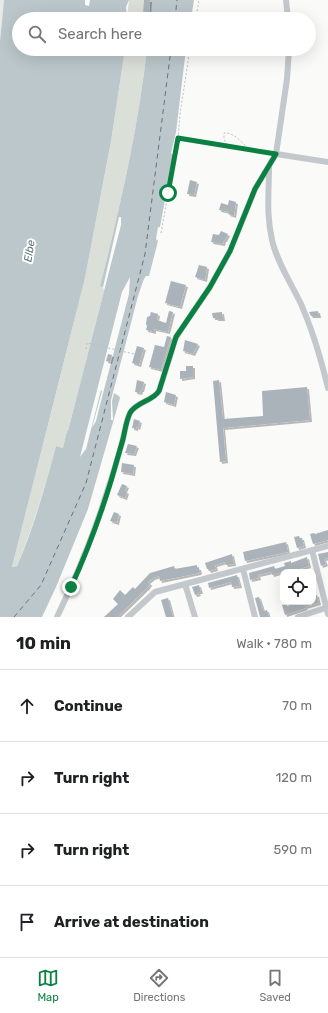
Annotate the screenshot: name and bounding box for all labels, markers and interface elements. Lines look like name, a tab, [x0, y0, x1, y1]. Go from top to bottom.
search box	[12, 12, 316, 56]
icon: search	[26, 23, 48, 45]
text: Search here	[58, 25, 142, 43]
route start	[159, 184, 177, 202]
water label: Elbe	[21, 239, 38, 263]
map controls	[280, 569, 316, 605]
button: locate	[280, 569, 316, 605]
route end	[62, 578, 80, 596]
text: 10 min	[16, 633, 71, 653]
text: Walk · 780 m	[236, 636, 312, 651]
icon: ahead	[16, 695, 38, 717]
text: Continue	[54, 697, 123, 715]
text: 70 m	[282, 698, 312, 713]
icon: right	[16, 767, 38, 789]
text: Turn right	[54, 769, 129, 787]
text: 120 m	[276, 770, 312, 785]
icon: right	[16, 839, 38, 861]
text: Turn right	[54, 841, 129, 859]
text: 590 m	[274, 842, 312, 857]
icon: arrive	[16, 911, 38, 933]
text: Arrive at destination	[54, 913, 209, 931]
tab: Map	[37, 967, 59, 1004]
tab: Directions	[133, 967, 185, 1004]
tab: Saved	[260, 967, 291, 1004]

